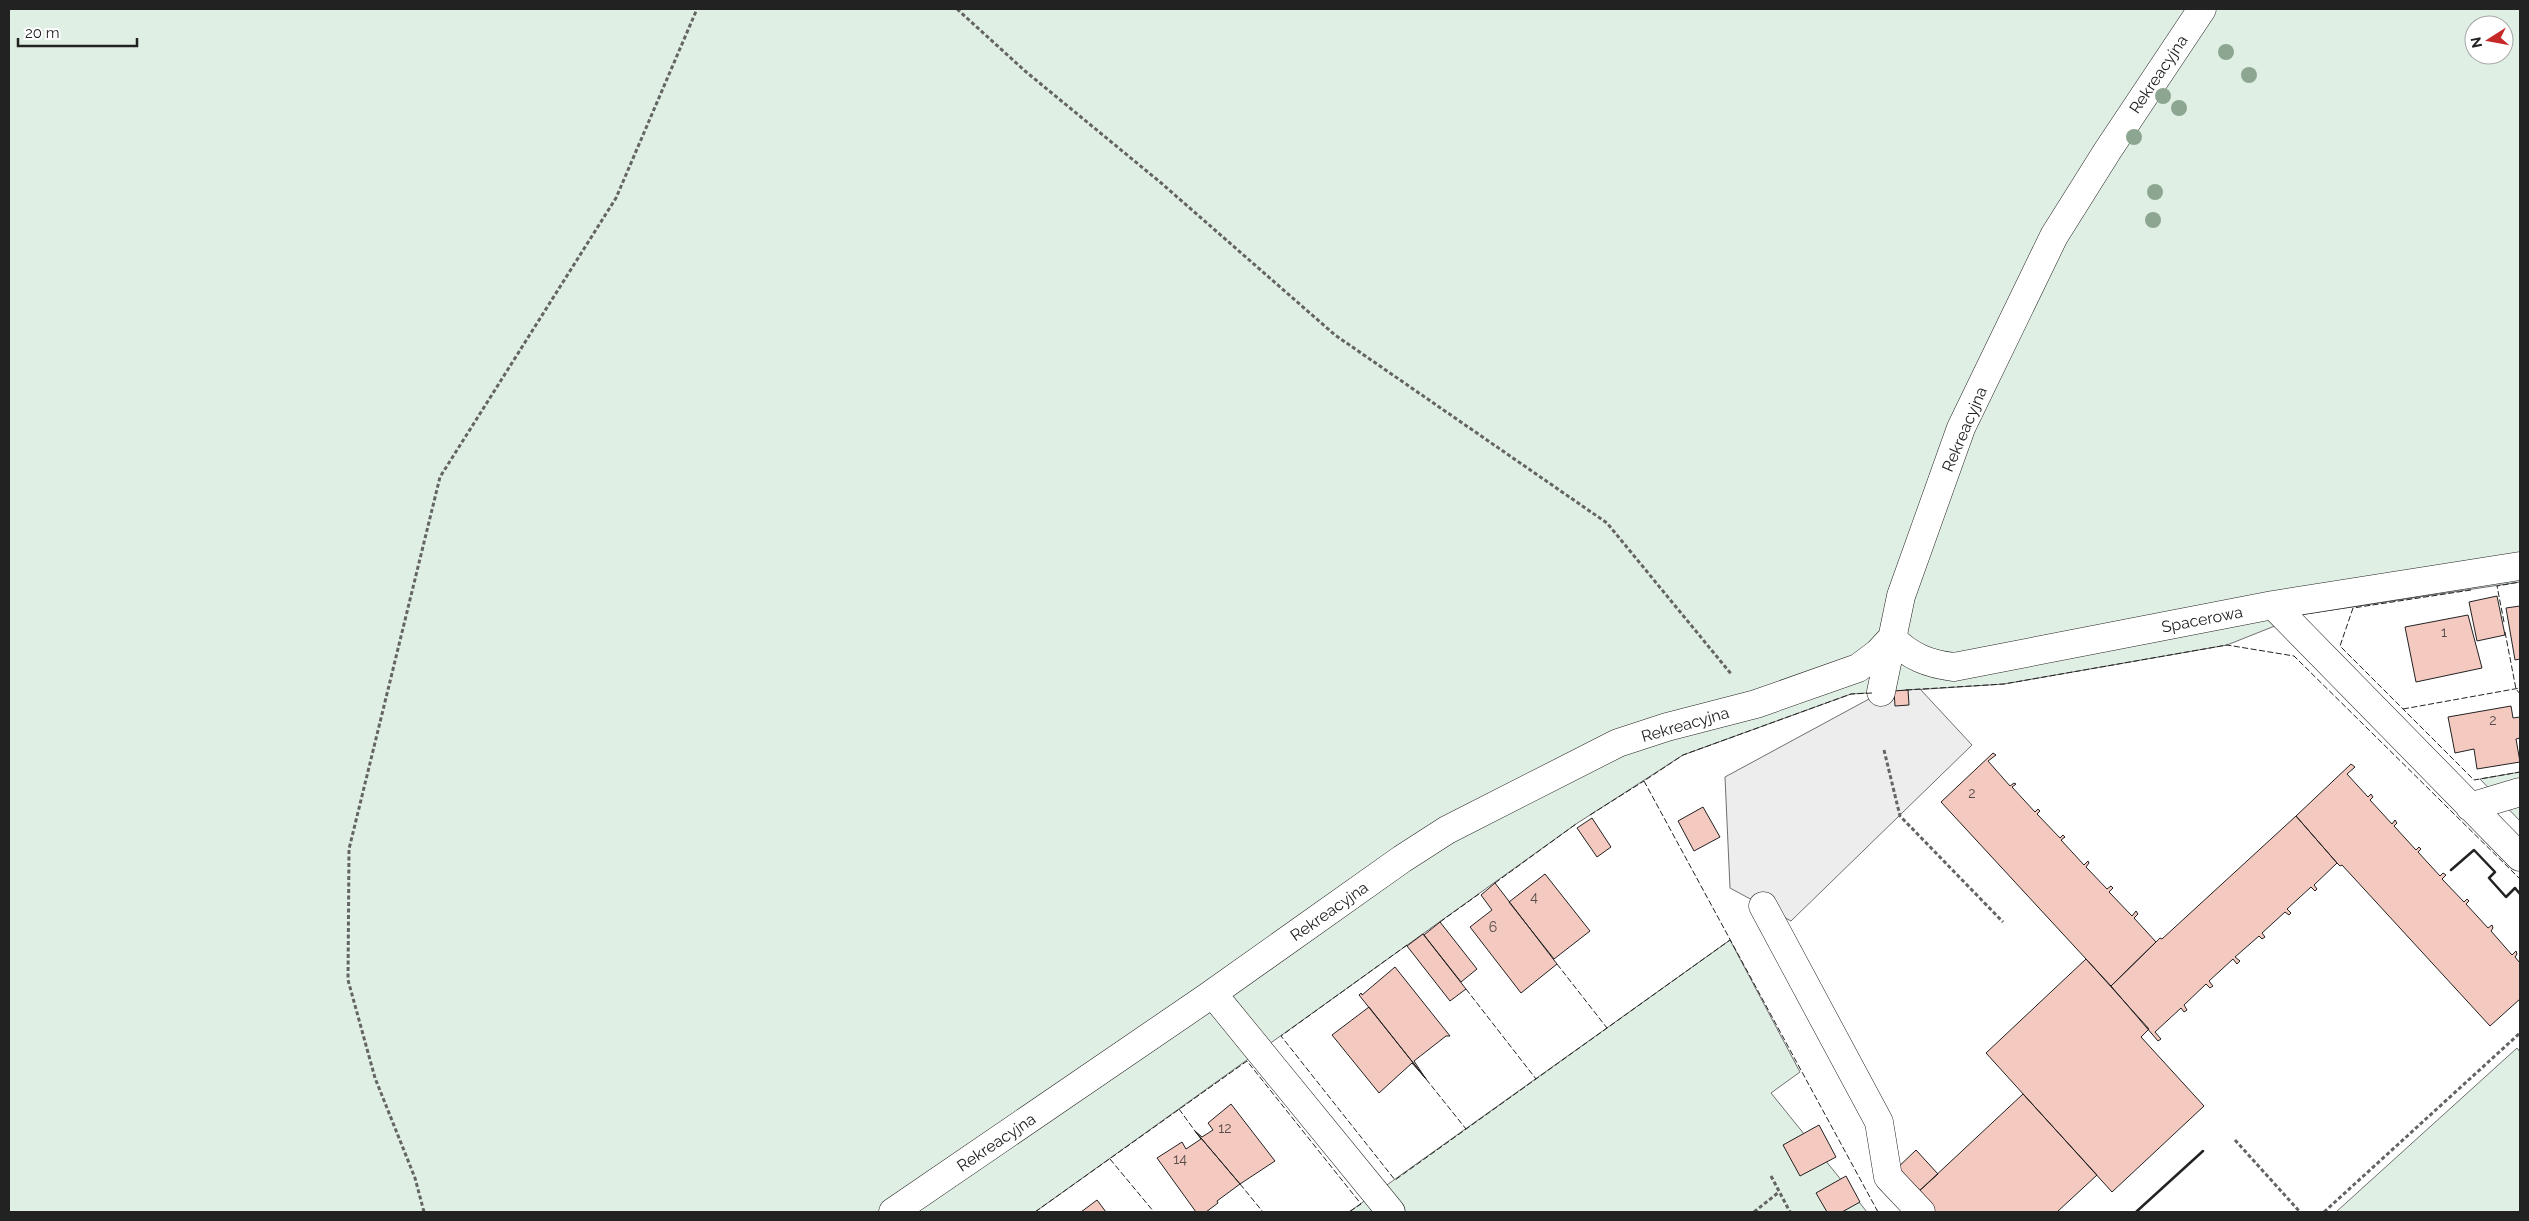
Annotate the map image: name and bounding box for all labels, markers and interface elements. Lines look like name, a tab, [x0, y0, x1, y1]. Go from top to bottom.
scale bar	[18, 15, 136, 47]
north arrow	[2464, 15, 2514, 65]
text: 20 m	[25, 24, 60, 42]
street label: Rekreacyjna	[2125, 31, 2192, 117]
text: N	[2467, 36, 2485, 49]
street label: Rekreacyjna	[1938, 384, 1991, 475]
street label: Spacerowa	[2160, 602, 2244, 637]
house number: 1	[2441, 624, 2447, 640]
street label: Rekreacyjna	[1639, 703, 1731, 746]
house number: 2	[2489, 712, 2497, 728]
house number: 2	[1968, 785, 1976, 801]
street label: Rekreacyjna	[1287, 878, 1372, 945]
house number: 4	[1530, 889, 1538, 905]
house number: 6	[1489, 919, 1497, 935]
street label: Rekreacyjna	[953, 1109, 1039, 1176]
house number: 12	[1218, 1120, 1232, 1136]
house number: 14	[1173, 1151, 1187, 1167]

